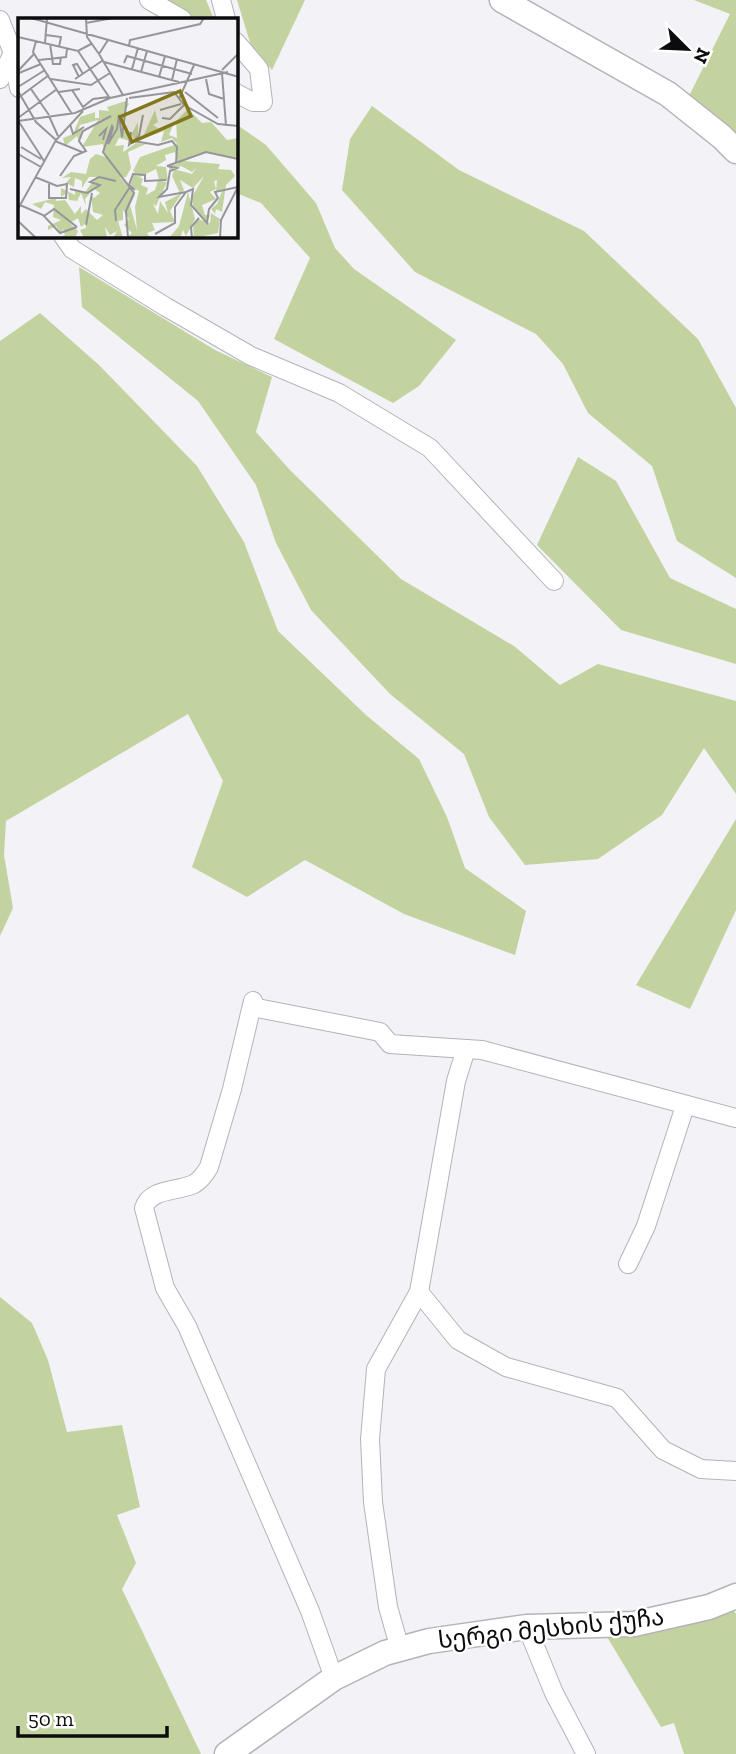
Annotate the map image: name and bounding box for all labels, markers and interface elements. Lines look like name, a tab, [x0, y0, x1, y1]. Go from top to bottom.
north arrow	[652, 14, 722, 84]
inset map	[18, 18, 238, 238]
text: N	[689, 44, 716, 67]
street label: სერგი მესხის ქუჩა	[437, 1602, 665, 1654]
scale bar	[18, 1694, 166, 1738]
text: 50 m	[28, 1706, 74, 1731]

